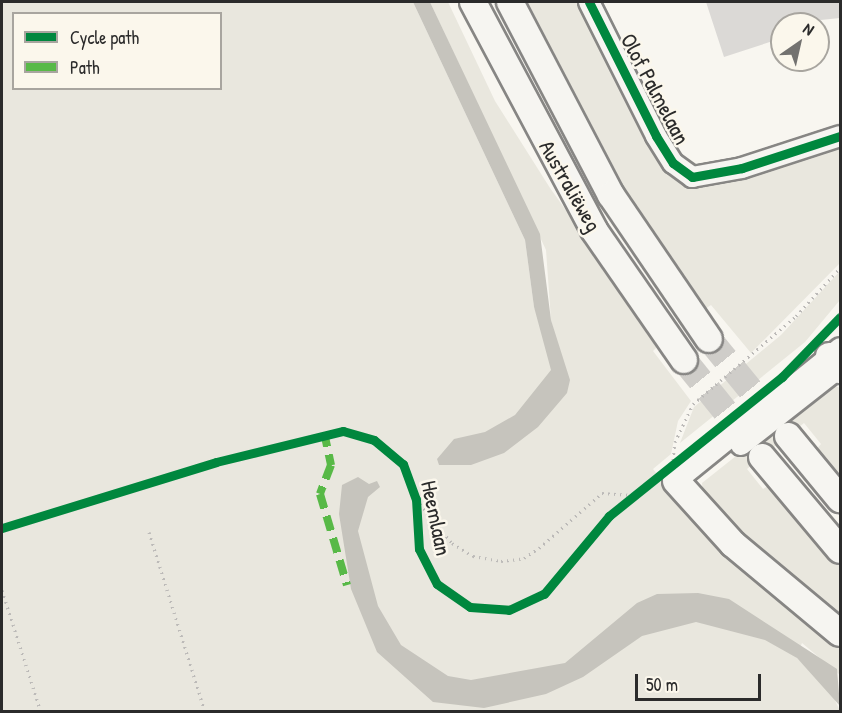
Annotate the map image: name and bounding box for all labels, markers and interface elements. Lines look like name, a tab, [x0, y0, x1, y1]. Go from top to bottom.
legend	[12, 12, 222, 90]
north arrow	[770, 12, 830, 72]
text: N	[799, 17, 819, 40]
text: Cycle path	[70, 25, 139, 50]
street label: Olof Palmelaan	[615, 29, 695, 149]
text: Path	[70, 55, 99, 80]
street label: Australiëweg	[533, 136, 607, 236]
street label: Heemlaan	[415, 478, 457, 558]
scale bar	[638, 662, 764, 700]
text: 50 m	[646, 672, 678, 697]

